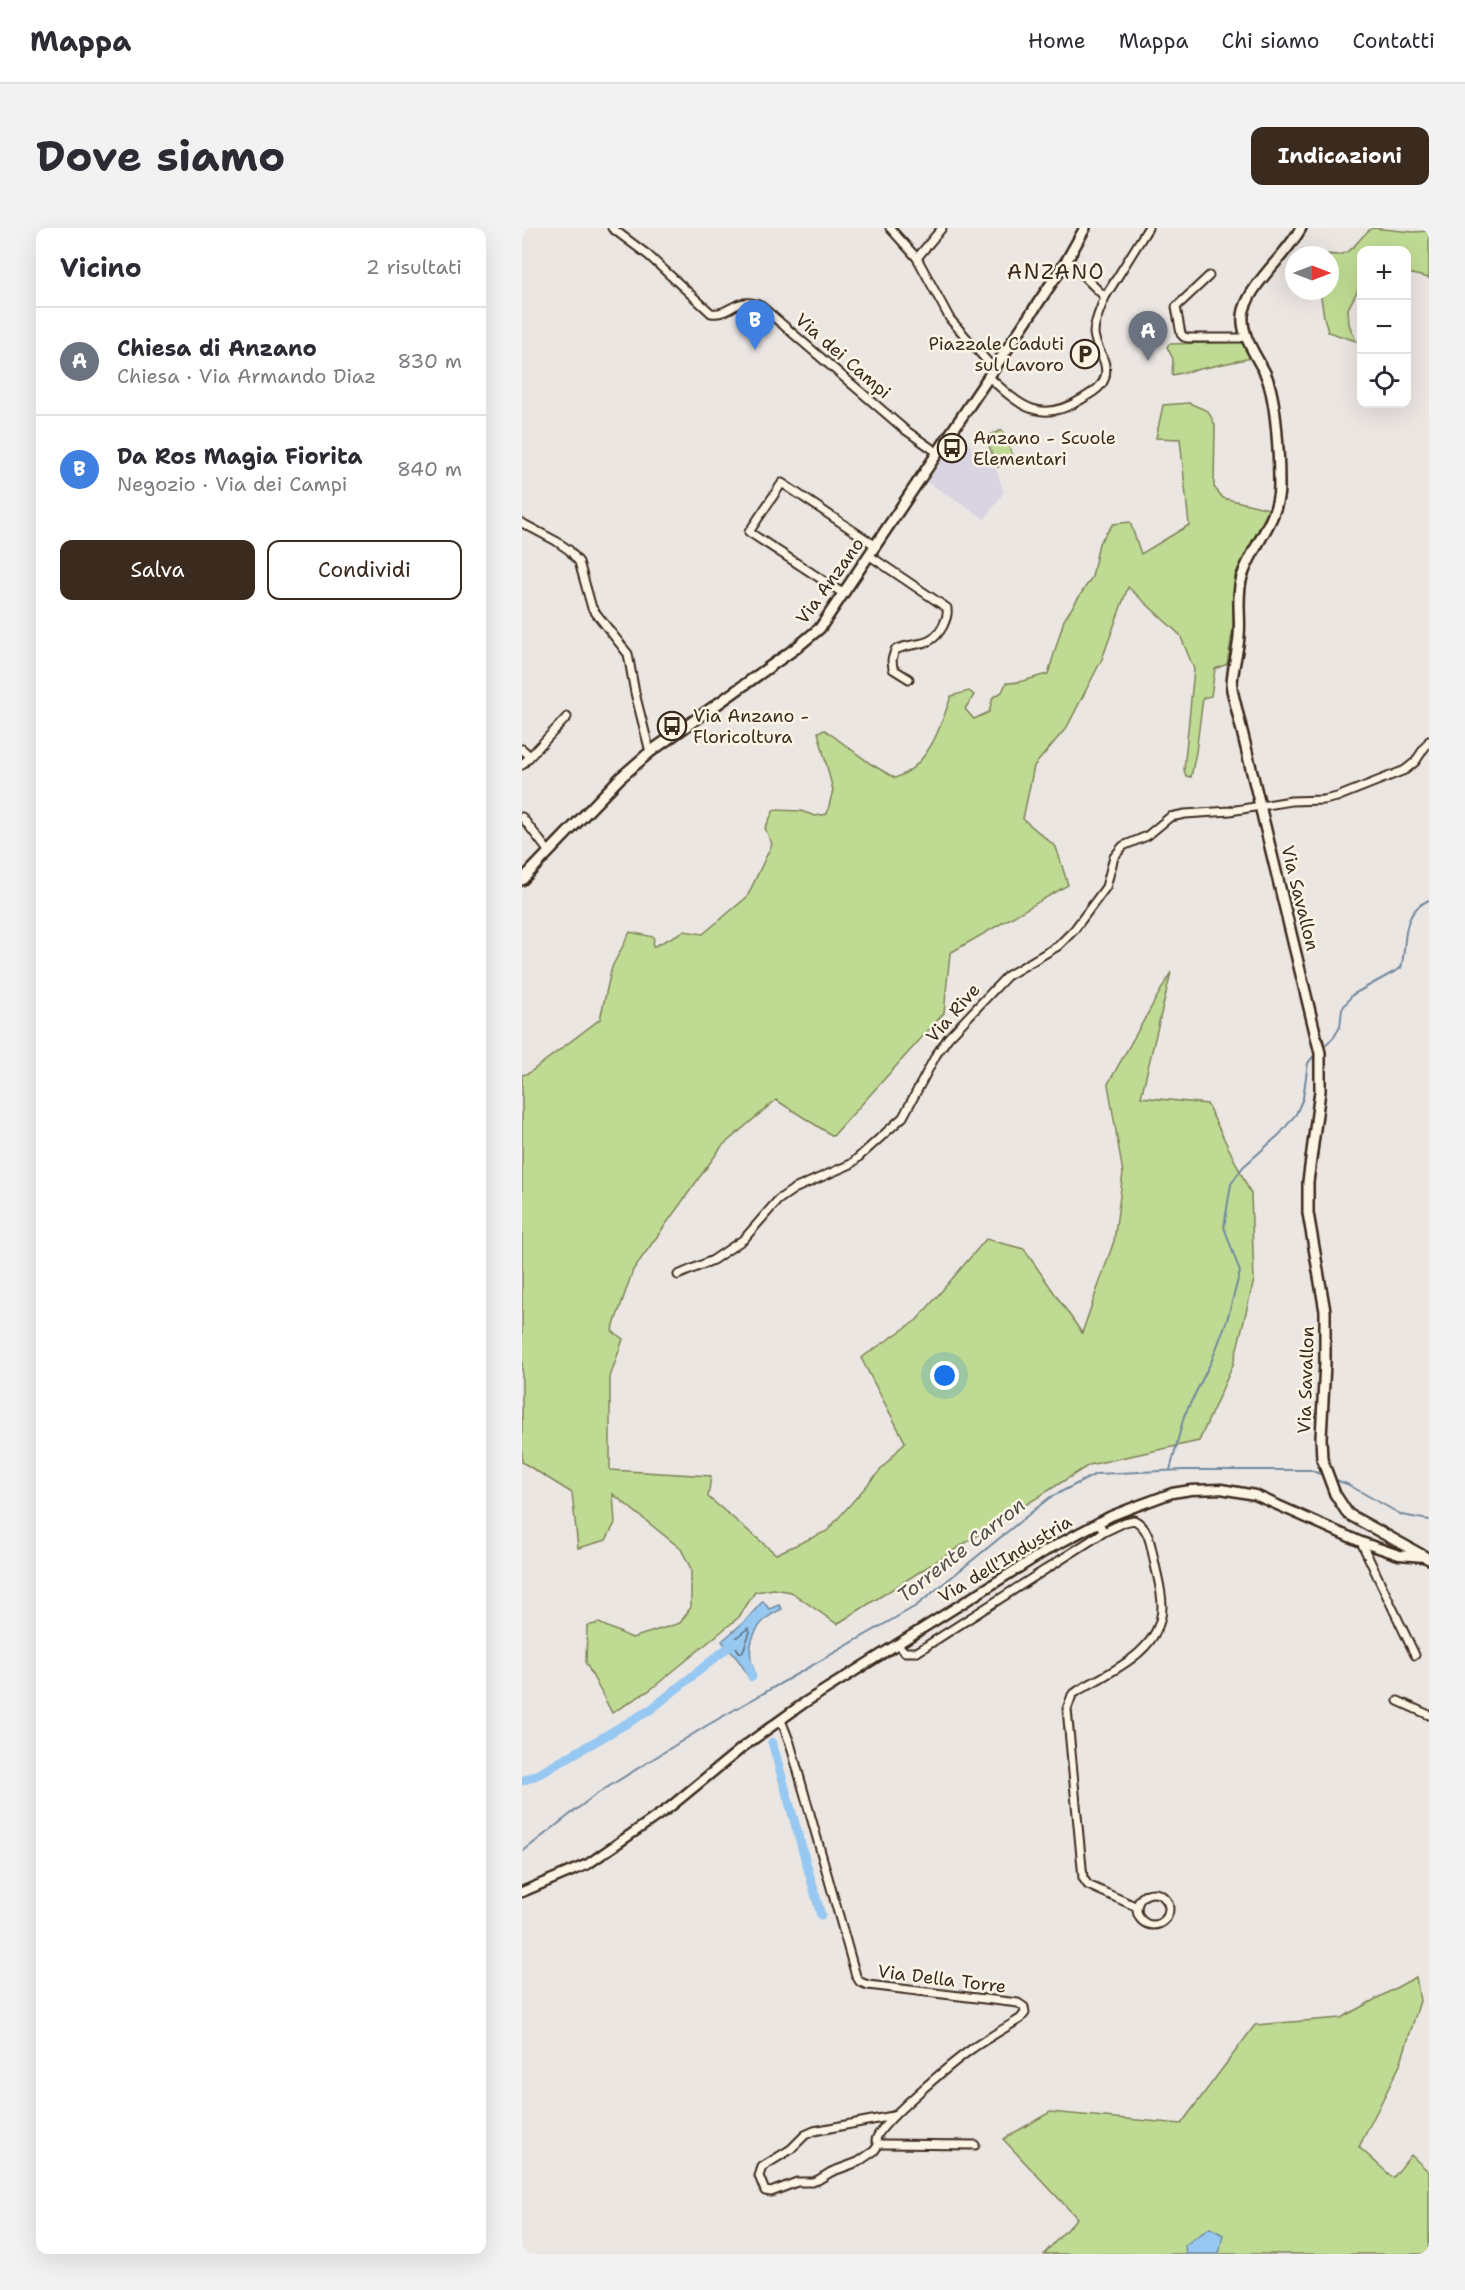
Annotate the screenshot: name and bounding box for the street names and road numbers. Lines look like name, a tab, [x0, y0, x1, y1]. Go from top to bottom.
street label: Via dei Campi	[790, 308, 896, 404]
street label: Via Anzano	[790, 533, 870, 629]
street label: Via Savallon	[1275, 843, 1325, 953]
street label: Via Rive	[921, 978, 985, 1048]
street label: Via Savallon	[1292, 1326, 1320, 1434]
street label: Via dell'Industria	[934, 1510, 1076, 1608]
street label: Via Della Torre	[876, 1959, 1008, 1999]

